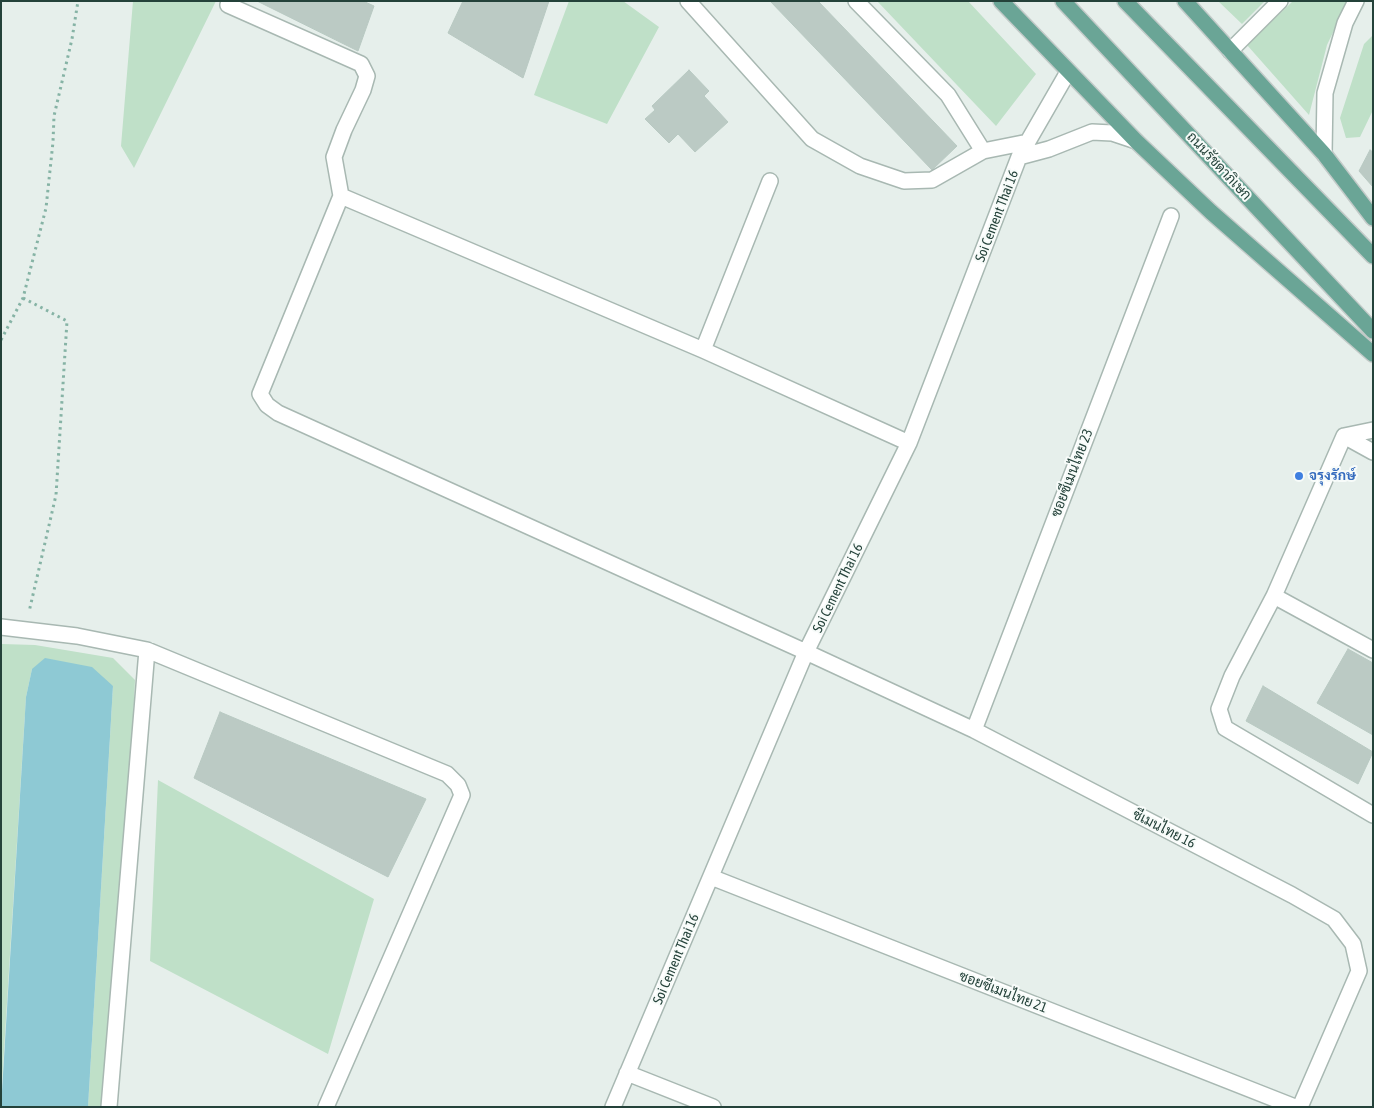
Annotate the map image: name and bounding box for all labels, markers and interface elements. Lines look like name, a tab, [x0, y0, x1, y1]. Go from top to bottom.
street label: ถนนรัชดาภิเษก	[1183, 129, 1255, 203]
street label: Soi Cement Thai 16	[972, 168, 1022, 264]
street label: ซอยซีเมนไทย 23	[1047, 427, 1097, 519]
place label: จรุงรักษ์	[1309, 468, 1356, 484]
marker: จรุงรักษ์	[1293, 470, 1305, 482]
street label: Soi Cement Thai 16	[809, 541, 867, 635]
street label: ซีเมนไทย 16	[1130, 806, 1198, 852]
street label: Soi Cement Thai 16	[649, 911, 703, 1007]
street label: ซอยซีเมนไทย 21	[957, 967, 1049, 1017]

